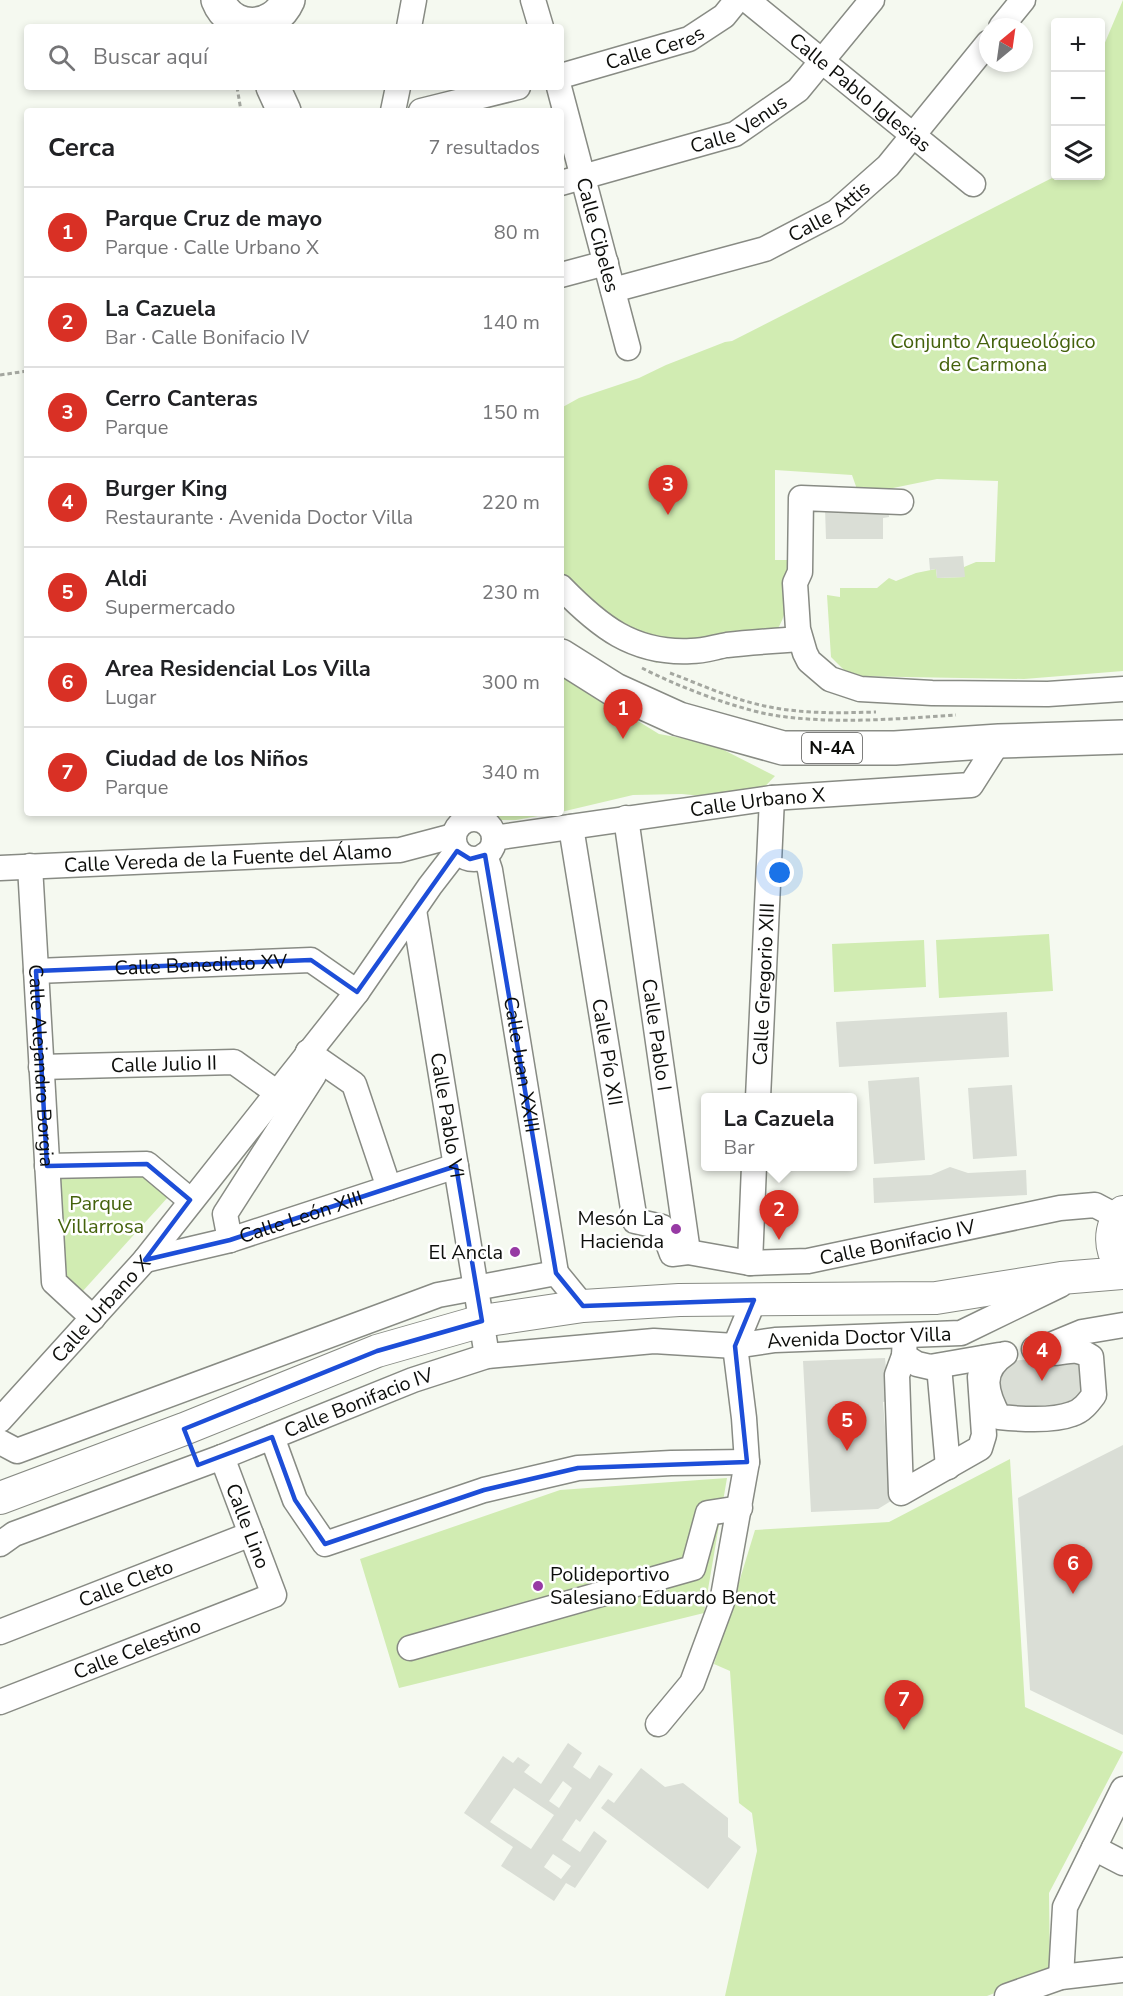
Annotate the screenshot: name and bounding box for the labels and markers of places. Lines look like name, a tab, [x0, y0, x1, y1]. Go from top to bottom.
pin: 3	[648, 466, 688, 515]
pin: 1	[604, 690, 642, 739]
pin: 2	[760, 1190, 798, 1240]
place label: Mesón La Hacienda	[578, 1205, 664, 1255]
marker: Mesón La Hacienda	[669, 1222, 683, 1236]
place label: El Ancla	[429, 1239, 503, 1266]
marker: El Ancla	[508, 1245, 522, 1259]
pin: 4	[1022, 1332, 1062, 1381]
pin: 5	[828, 1402, 866, 1451]
pin: 6	[1054, 1544, 1092, 1594]
place label: Polideportivo Salesiano Eduardo Benot	[550, 1561, 776, 1611]
marker: Polideportivo Salesiano Eduardo Benot	[531, 1579, 545, 1593]
pin: 7	[884, 1680, 924, 1730]

